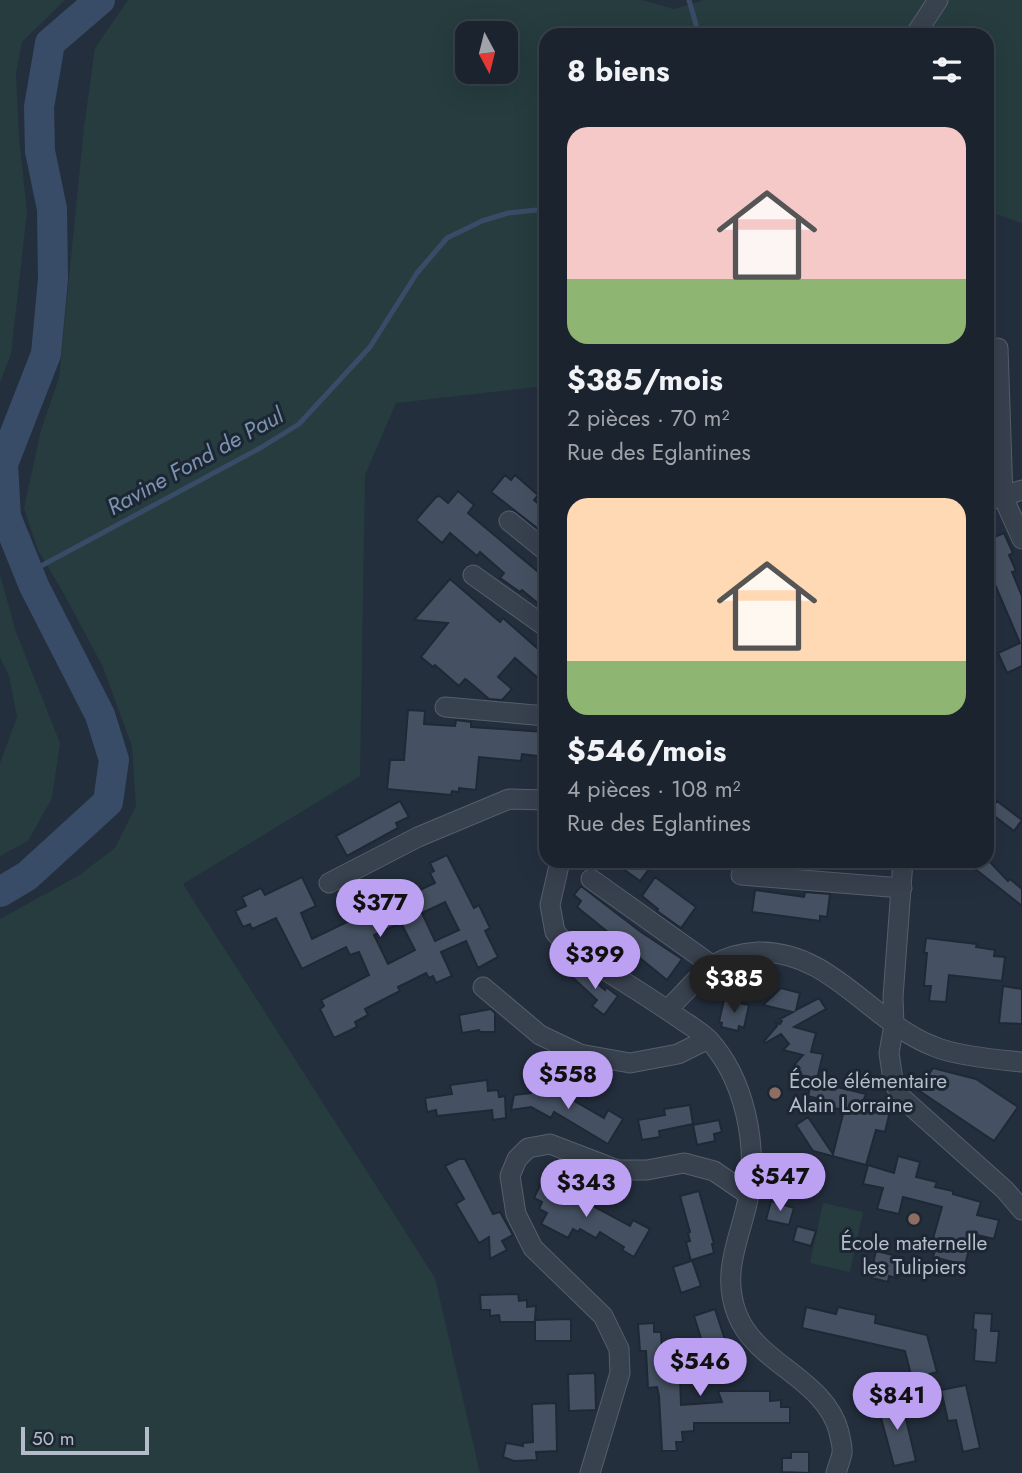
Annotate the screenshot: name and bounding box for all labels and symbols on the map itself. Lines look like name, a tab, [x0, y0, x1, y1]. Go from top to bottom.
north arrow	[455, 21, 518, 84]
water label: Ravine Fond de Paul	[101, 398, 290, 524]
pin: $377	[339, 880, 421, 939]
pin: $399	[554, 932, 636, 991]
pin: $385	[693, 956, 775, 1015]
pin: $558	[527, 1052, 609, 1111]
place label: École élémentaire Alain Lorraine	[789, 1066, 947, 1120]
marker: École élémentaire Alain Lorraine	[767, 1085, 783, 1101]
pin: $547	[739, 1154, 821, 1213]
pin: $343	[545, 1160, 627, 1219]
marker: École maternelle les Tulipiers	[906, 1211, 922, 1227]
place label: École maternelle les Tulipiers	[841, 1228, 988, 1282]
pin: $546	[659, 1338, 741, 1398]
pin: $841	[856, 1372, 938, 1432]
scale bar	[21, 1424, 149, 1456]

